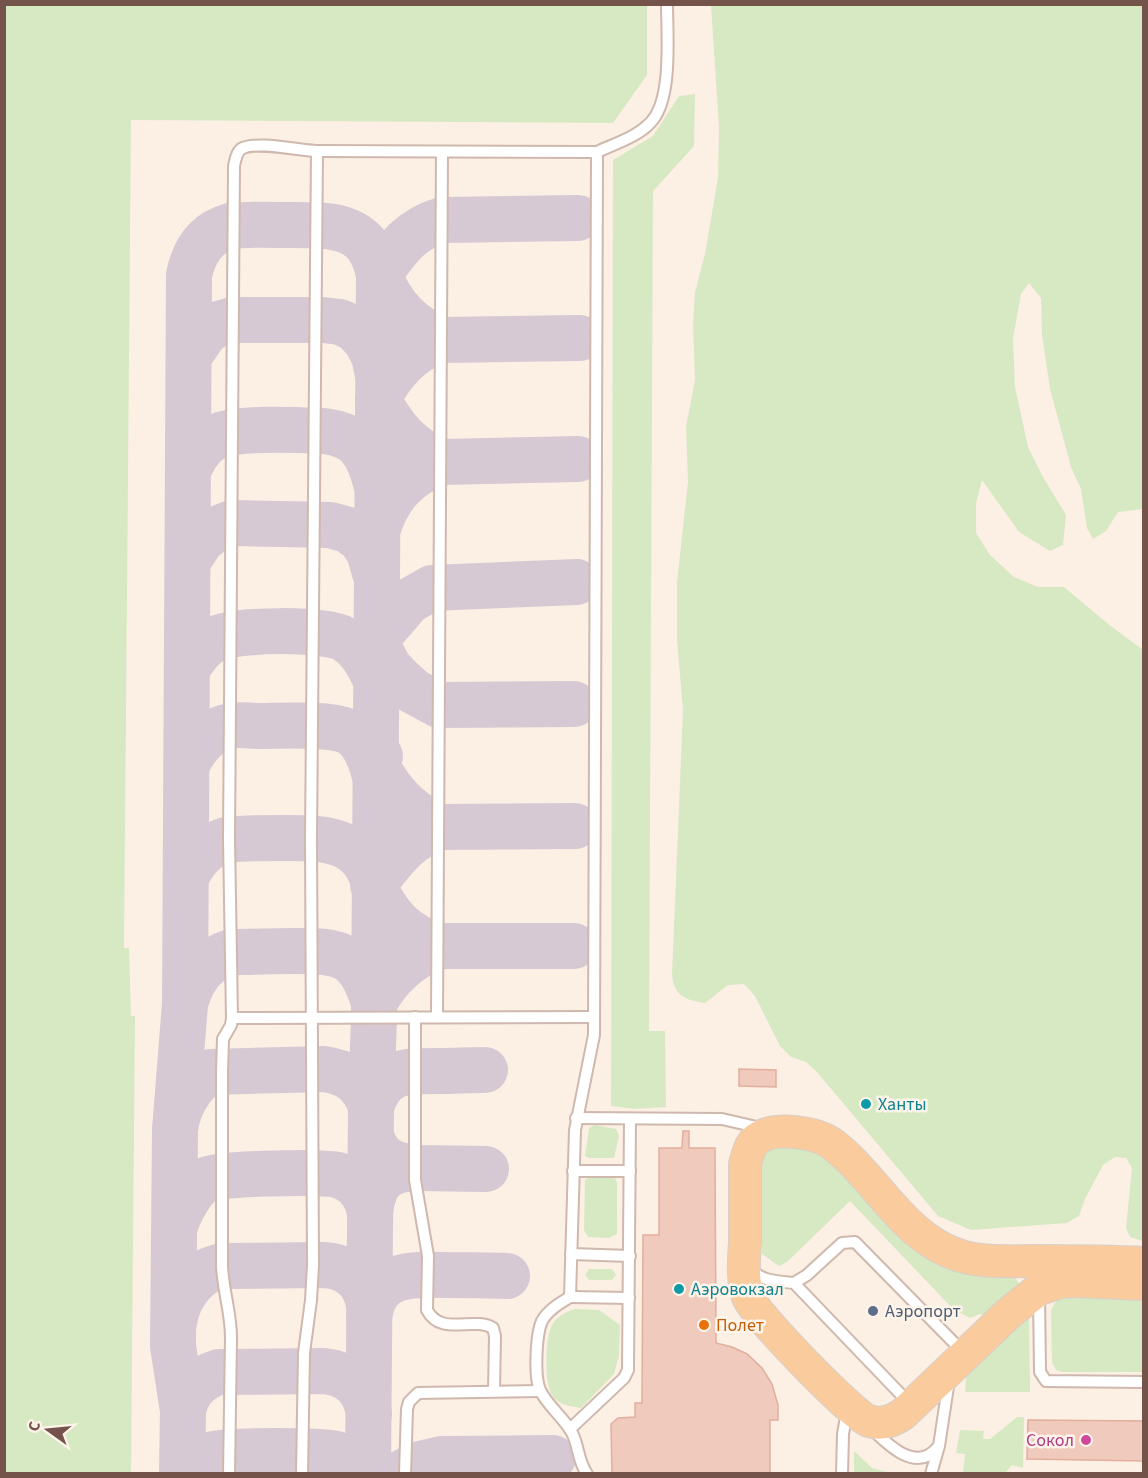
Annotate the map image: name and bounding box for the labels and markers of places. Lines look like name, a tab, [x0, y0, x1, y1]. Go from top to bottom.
place label: Ханты	[878, 1092, 927, 1117]
marker: Ханты	[859, 1097, 873, 1111]
place label: Аэровокзал	[691, 1277, 784, 1302]
marker: Аэровокзал	[672, 1282, 686, 1296]
place label: Аэропорт	[885, 1299, 961, 1324]
marker: Аэропорт	[866, 1304, 880, 1318]
place label: Полет	[716, 1313, 764, 1338]
marker: Полет	[697, 1318, 711, 1332]
place label: Сокол	[1026, 1428, 1074, 1453]
marker: Сокол	[1079, 1433, 1093, 1447]

